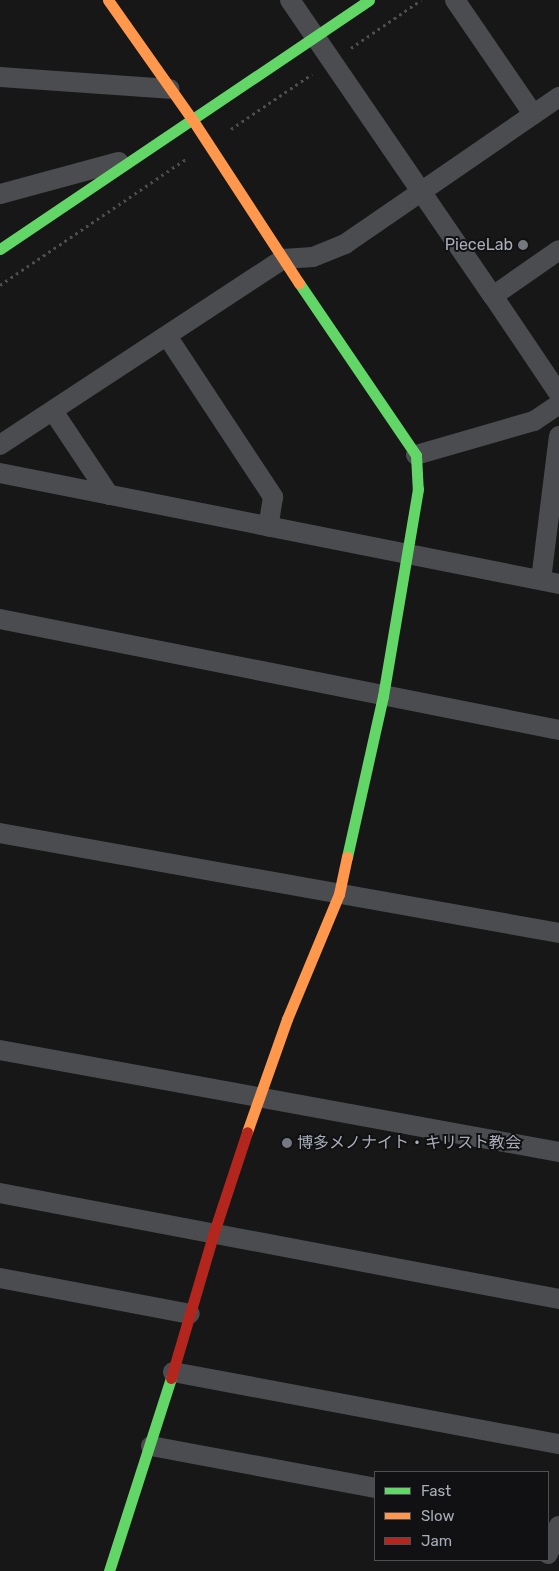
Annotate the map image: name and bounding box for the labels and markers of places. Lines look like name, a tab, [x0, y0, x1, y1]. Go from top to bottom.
place label: PieceLab	[445, 235, 513, 255]
marker: PieceLab	[517, 239, 529, 251]
place label: 博多メノナイト・キリスト教会	[297, 1133, 521, 1153]
marker: 博多メノナイト・キリスト教会	[281, 1137, 293, 1149]

